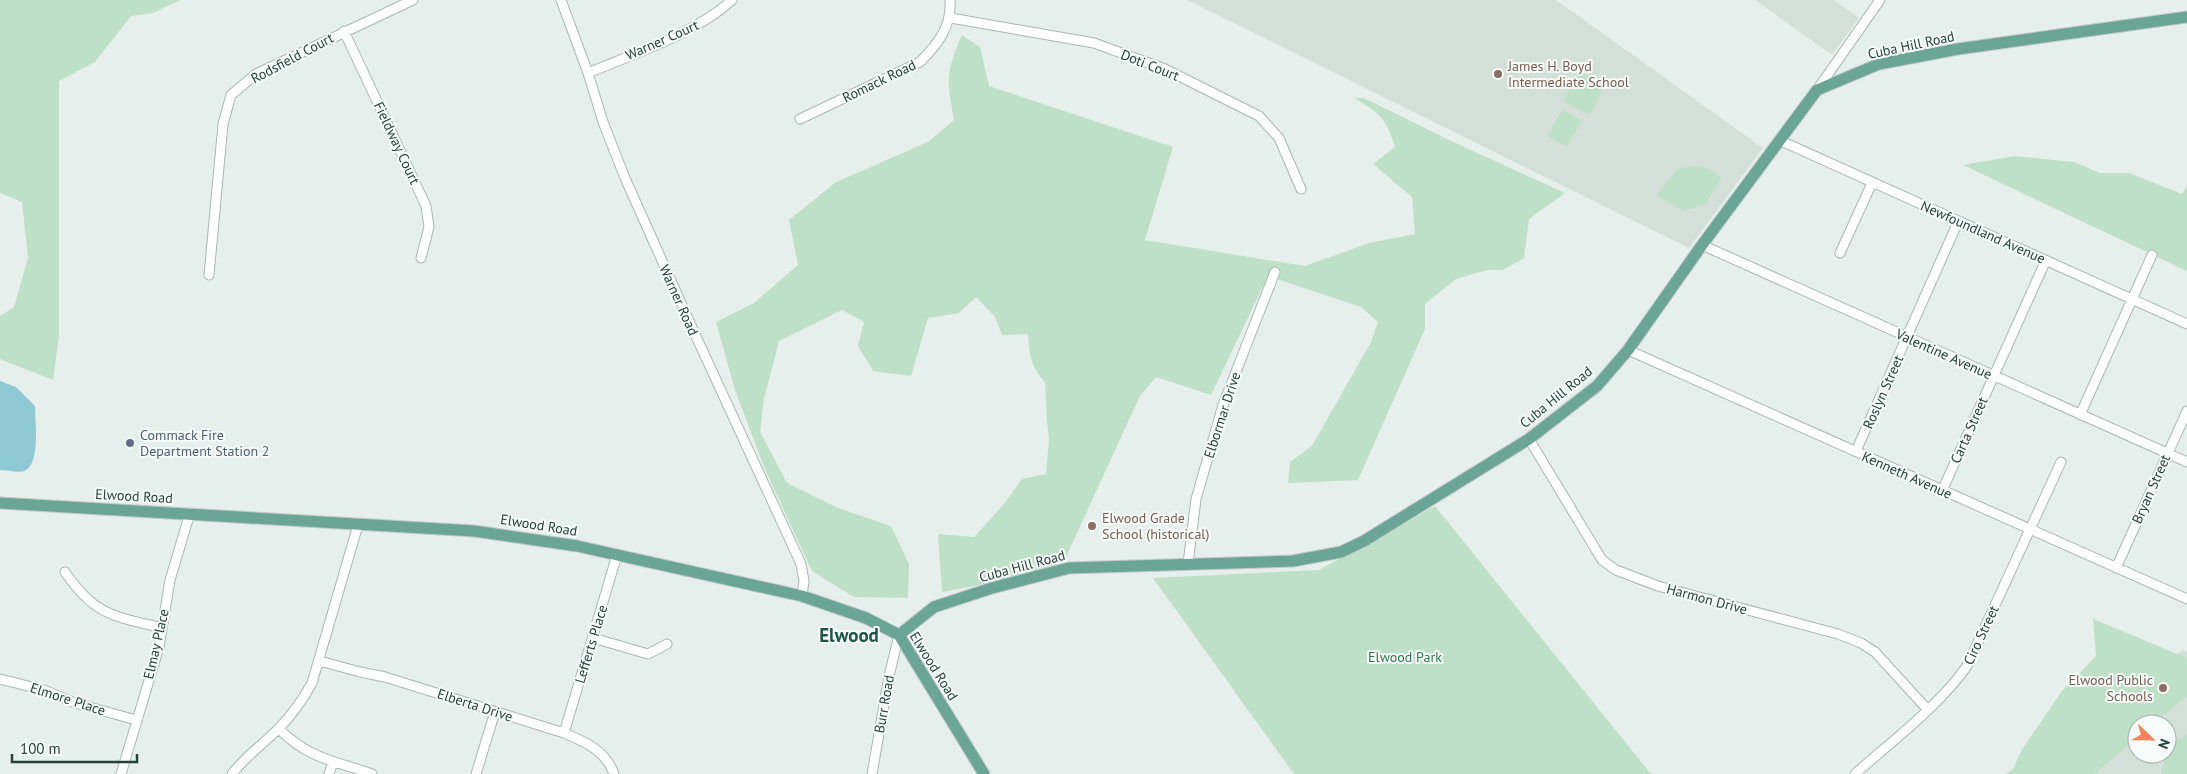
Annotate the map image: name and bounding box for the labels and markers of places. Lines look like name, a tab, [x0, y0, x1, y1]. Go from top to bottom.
place label: James H. Boyd Intermediate School	[1507, 57, 1629, 91]
marker: James H. Boyd Intermediate School	[1492, 68, 1504, 80]
place label: Commack Fire Department Station 2	[140, 426, 270, 460]
marker: Commack Fire Department Station 2	[124, 437, 136, 449]
place label: Elwood Grade School (historical)	[1102, 509, 1209, 543]
marker: Elwood Grade School (historical)	[1086, 520, 1098, 532]
place label: Elwood Public Schools	[2068, 671, 2153, 705]
marker: Elwood Public Schools	[2157, 682, 2169, 694]

